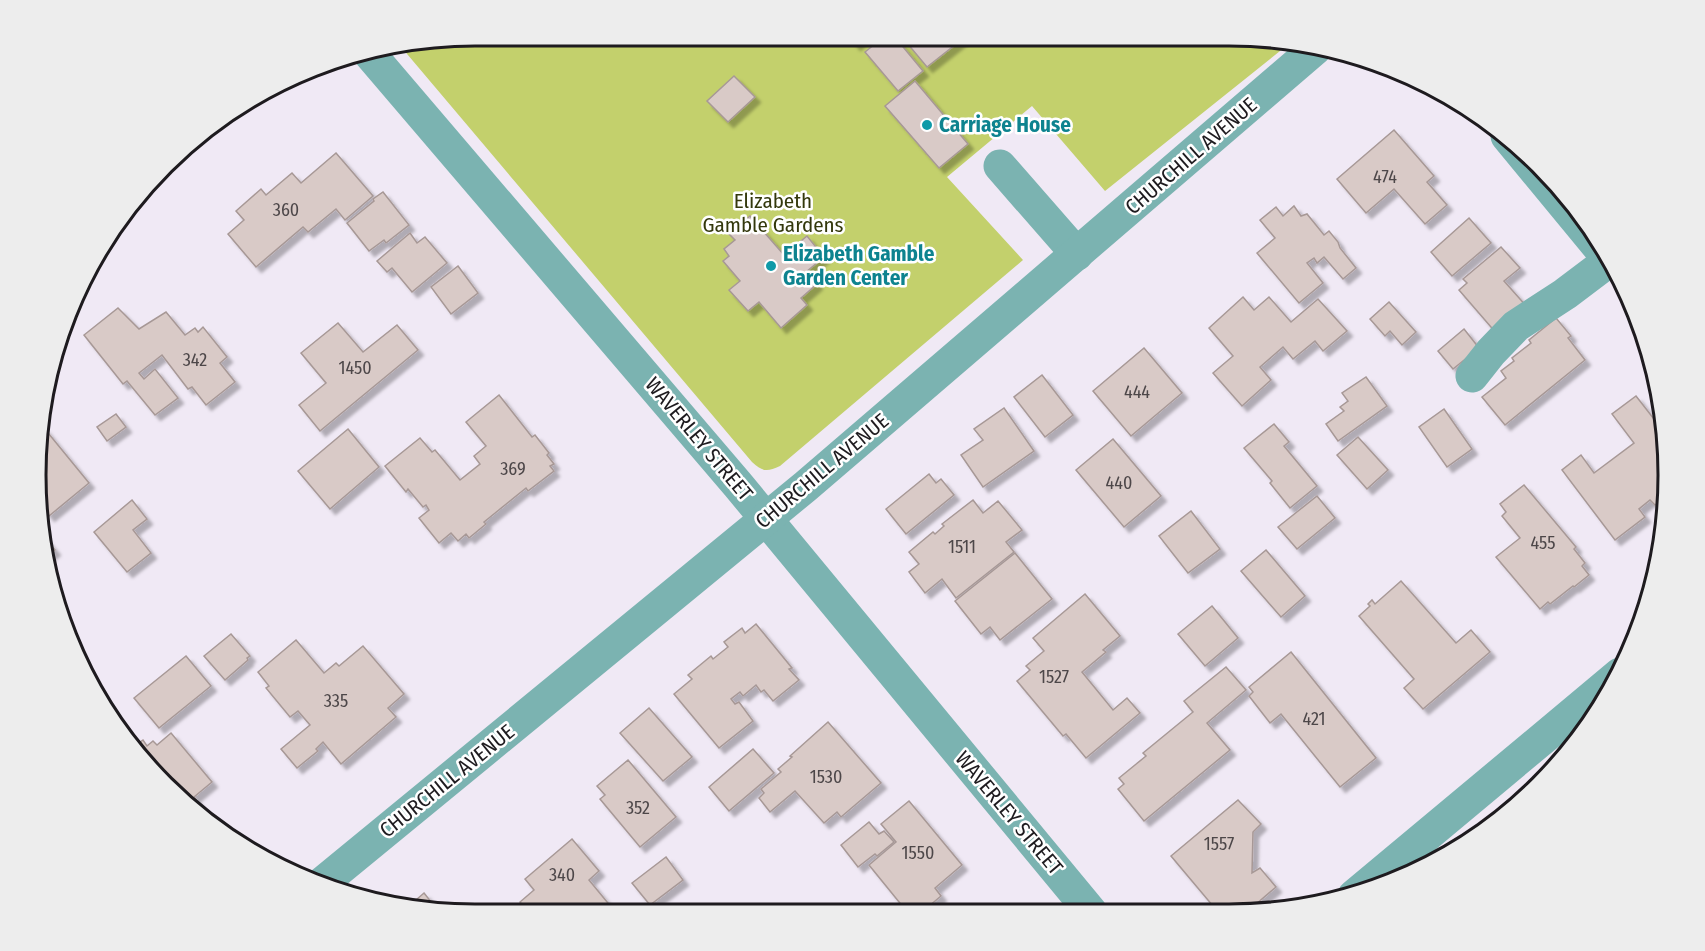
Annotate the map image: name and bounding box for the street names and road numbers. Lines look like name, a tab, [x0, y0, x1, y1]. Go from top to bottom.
street label: CHURCHILL AVENUE	[1120, 92, 1262, 220]
street label: WAVERLEY STREET	[640, 372, 758, 506]
street label: CHURCHILL AVENUE	[750, 408, 894, 534]
street label: CHURCHILL AVENUE	[374, 719, 520, 843]
street label: WAVERLEY STREET	[950, 746, 1068, 880]

